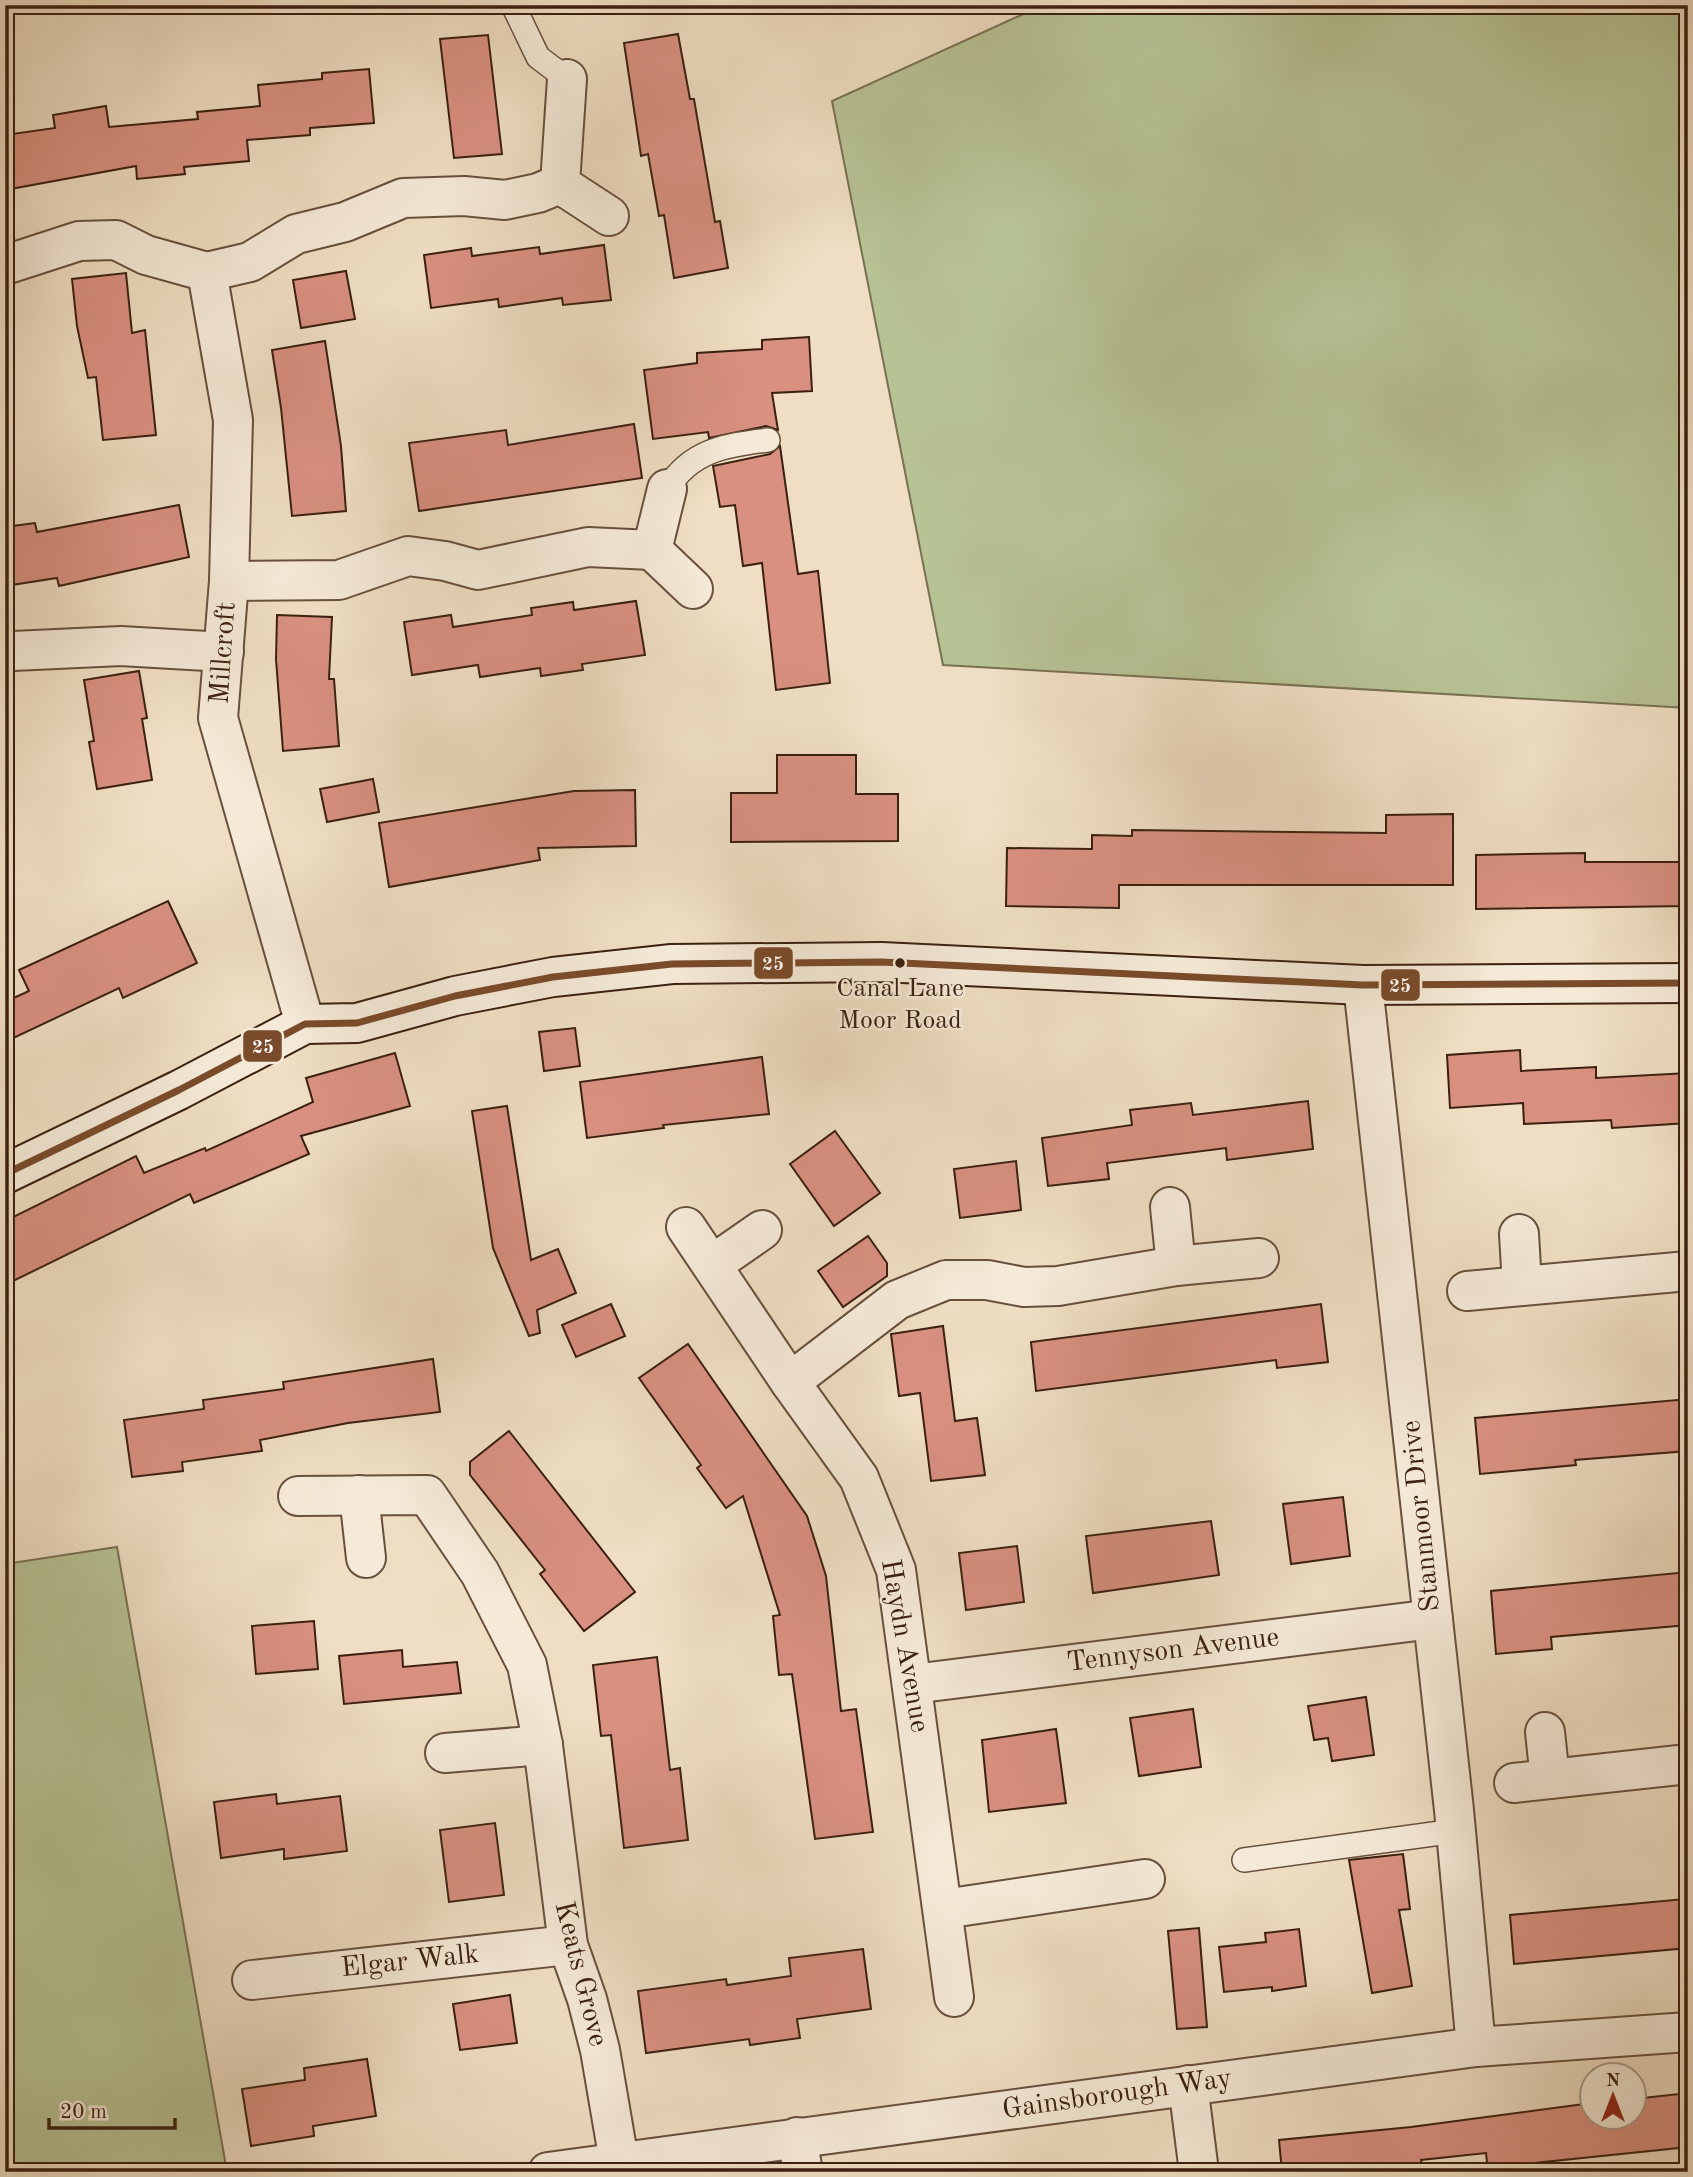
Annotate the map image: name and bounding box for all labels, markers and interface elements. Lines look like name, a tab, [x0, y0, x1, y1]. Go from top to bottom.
street label: Millcroft	[206, 601, 242, 705]
line badge: 25	[753, 946, 794, 980]
text: 25	[762, 956, 784, 975]
marker: Canal Lane Moor Road	[893, 956, 907, 970]
line badge: 25	[1380, 968, 1421, 1002]
place label: Canal Lane Moor Road	[836, 976, 964, 1034]
text: 25	[1389, 978, 1411, 997]
line badge: 25	[242, 1029, 283, 1063]
text: 25	[252, 1039, 274, 1058]
street label: Stanmoor Drive	[1398, 1419, 1446, 1613]
street label: Haydn Avenue	[875, 1557, 933, 1735]
street label: Tennyson Avenue	[1065, 1624, 1281, 1678]
street label: Keats Grove	[548, 1899, 612, 2049]
street label: Elgar Walk	[340, 1941, 480, 1983]
north arrow	[1578, 2062, 1648, 2132]
street label: Gainsborough Way	[1000, 2065, 1234, 2125]
text: N	[1606, 2072, 1621, 2091]
scale bar	[49, 2086, 175, 2130]
text: 20 m	[60, 2102, 107, 2123]

